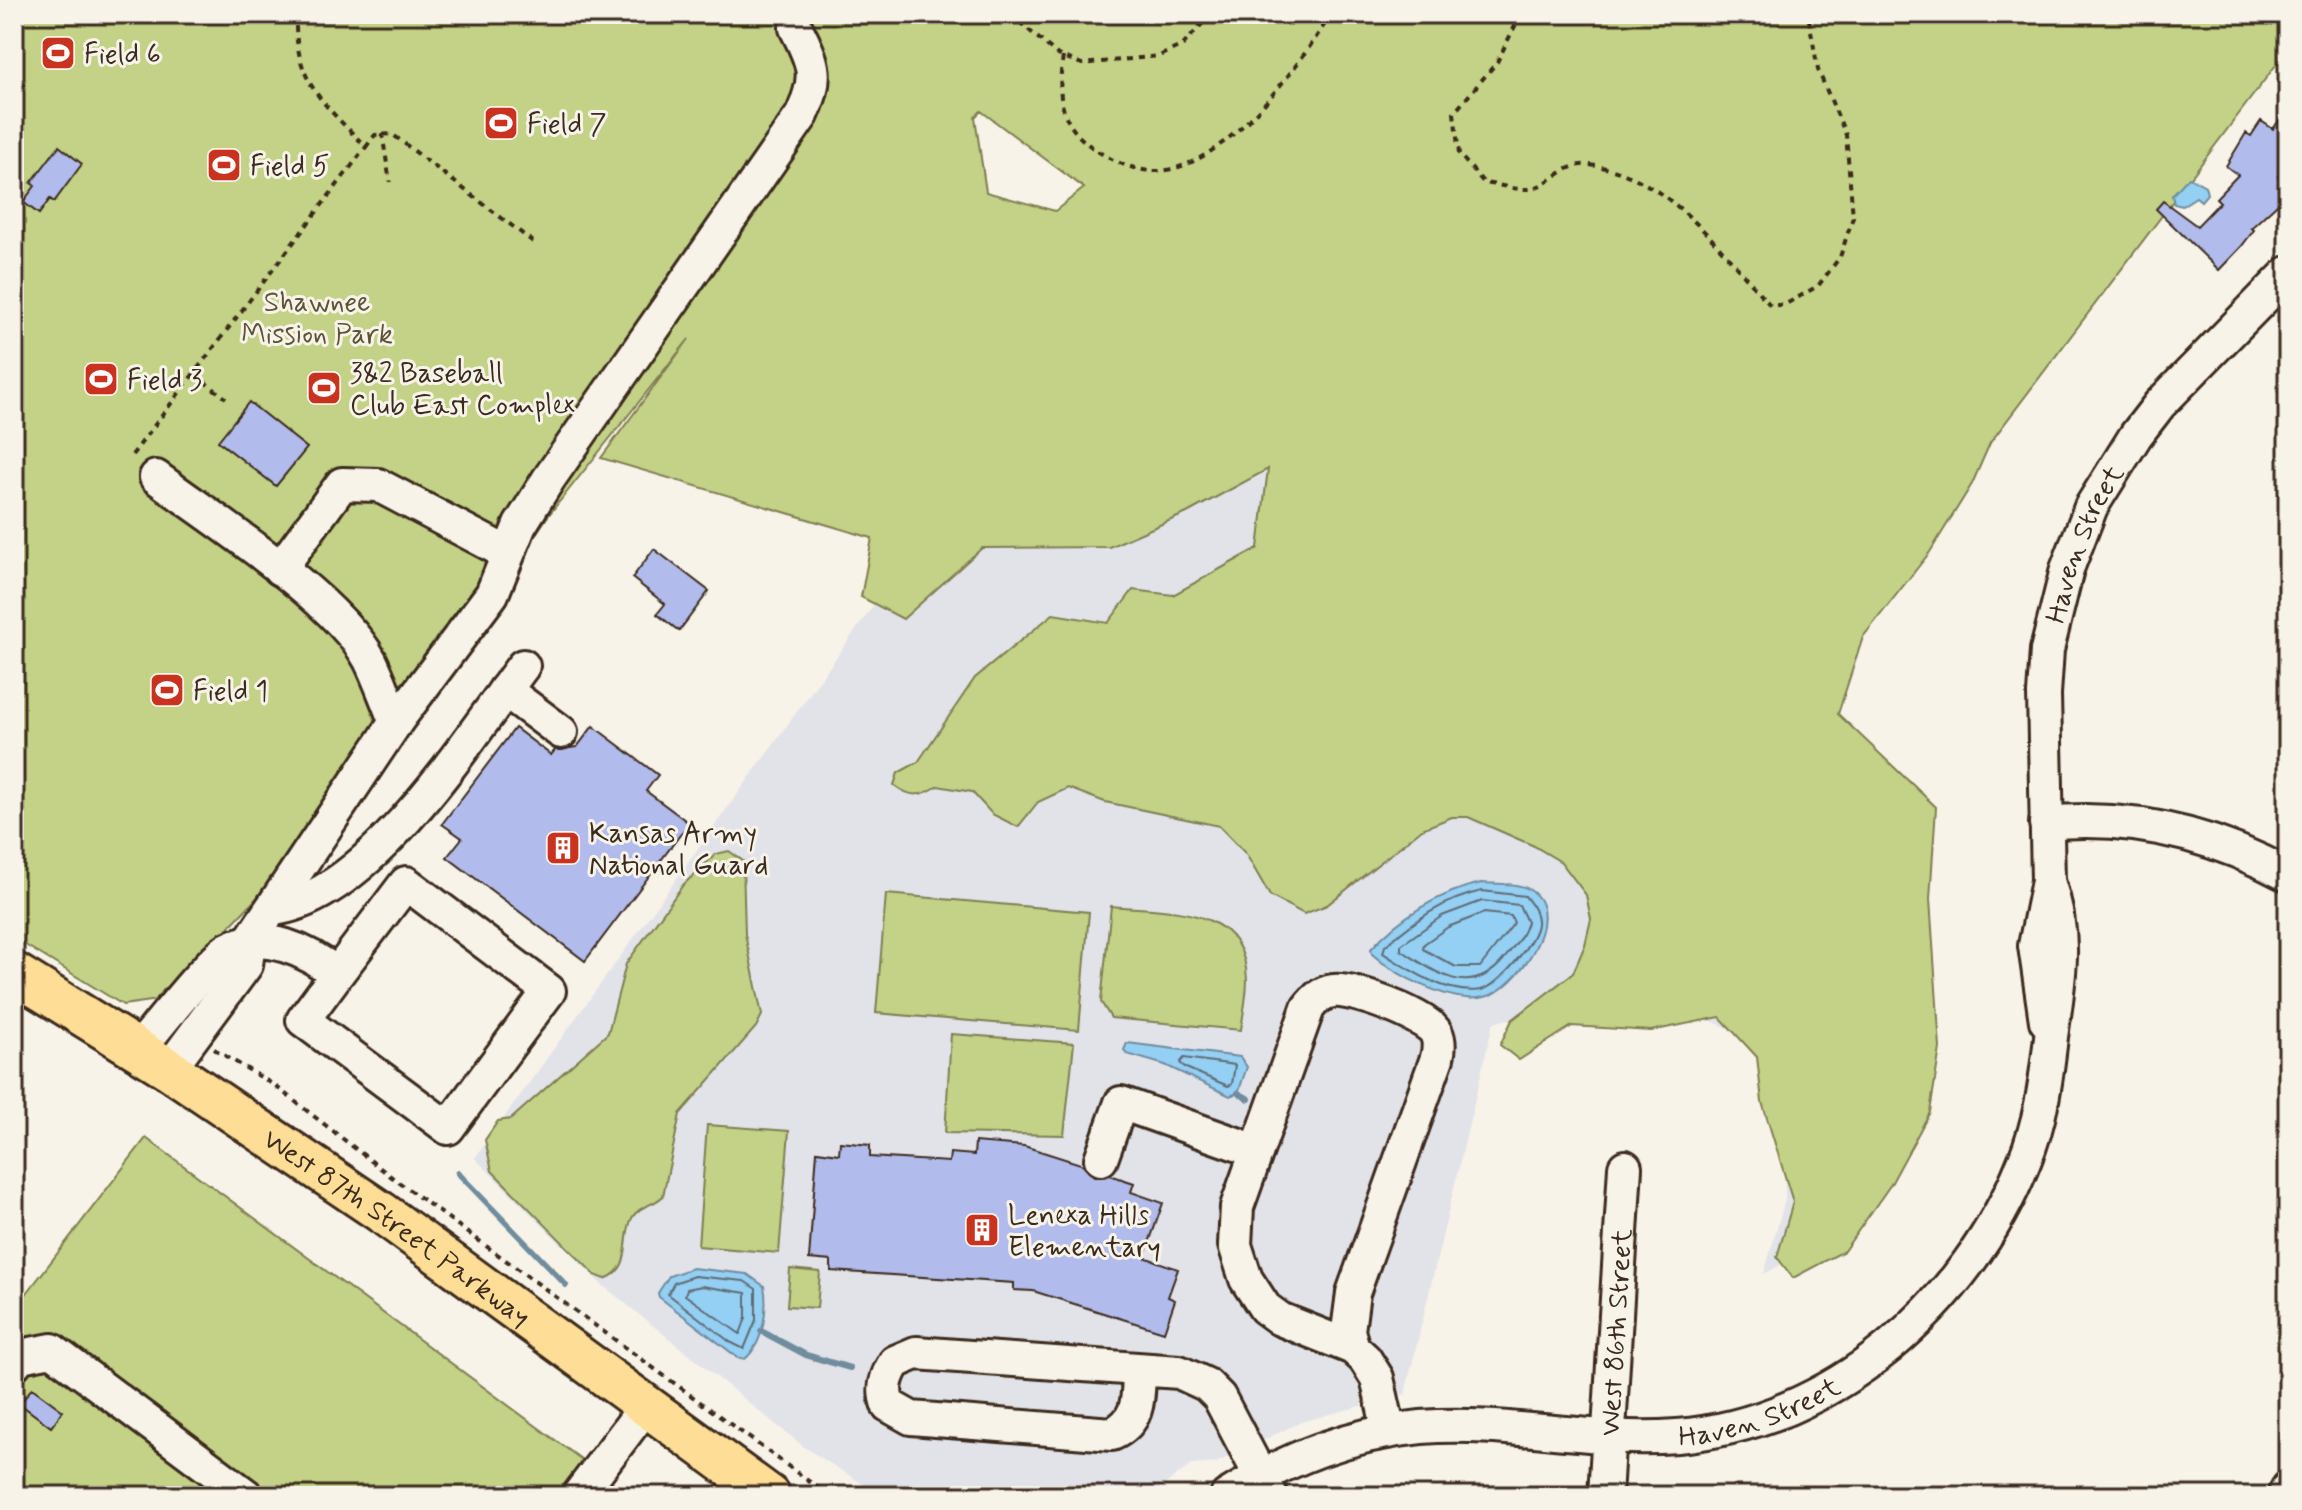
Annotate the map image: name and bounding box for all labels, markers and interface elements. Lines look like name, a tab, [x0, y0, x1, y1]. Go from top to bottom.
sports icon: Field 6	[39, 34, 77, 72]
place label: Field 6	[84, 37, 161, 74]
sports icon: Field 7	[482, 104, 520, 142]
place label: Field 7	[527, 107, 607, 144]
sports icon: Field 5	[205, 146, 243, 184]
place label: Field 5	[250, 149, 329, 186]
park label: Shawnee Mission Park	[241, 285, 393, 354]
place label: 3&2 Baseball Club East Complex	[350, 356, 575, 425]
sports icon: Field 3	[82, 360, 120, 398]
place label: Field 3	[127, 363, 203, 400]
sports icon: 3&2 Baseball Club East Complex	[305, 369, 343, 407]
street label: Haven Street	[2038, 458, 2134, 627]
sports icon: Field 1	[148, 671, 186, 709]
place label: Field 1	[193, 674, 268, 711]
place label: Kansas Army National Guard	[589, 816, 768, 885]
building icon: Kansas Army National Guard	[544, 829, 582, 867]
street label: West 87th Street Parkway	[255, 1122, 537, 1336]
place label: Lenexa Hills Elementary	[1008, 1198, 1161, 1267]
building icon: Lenexa Hills Elementary	[963, 1211, 1001, 1249]
street label: West 86th Street	[1593, 1227, 1642, 1437]
street label: Haven Street	[1677, 1369, 1848, 1457]

